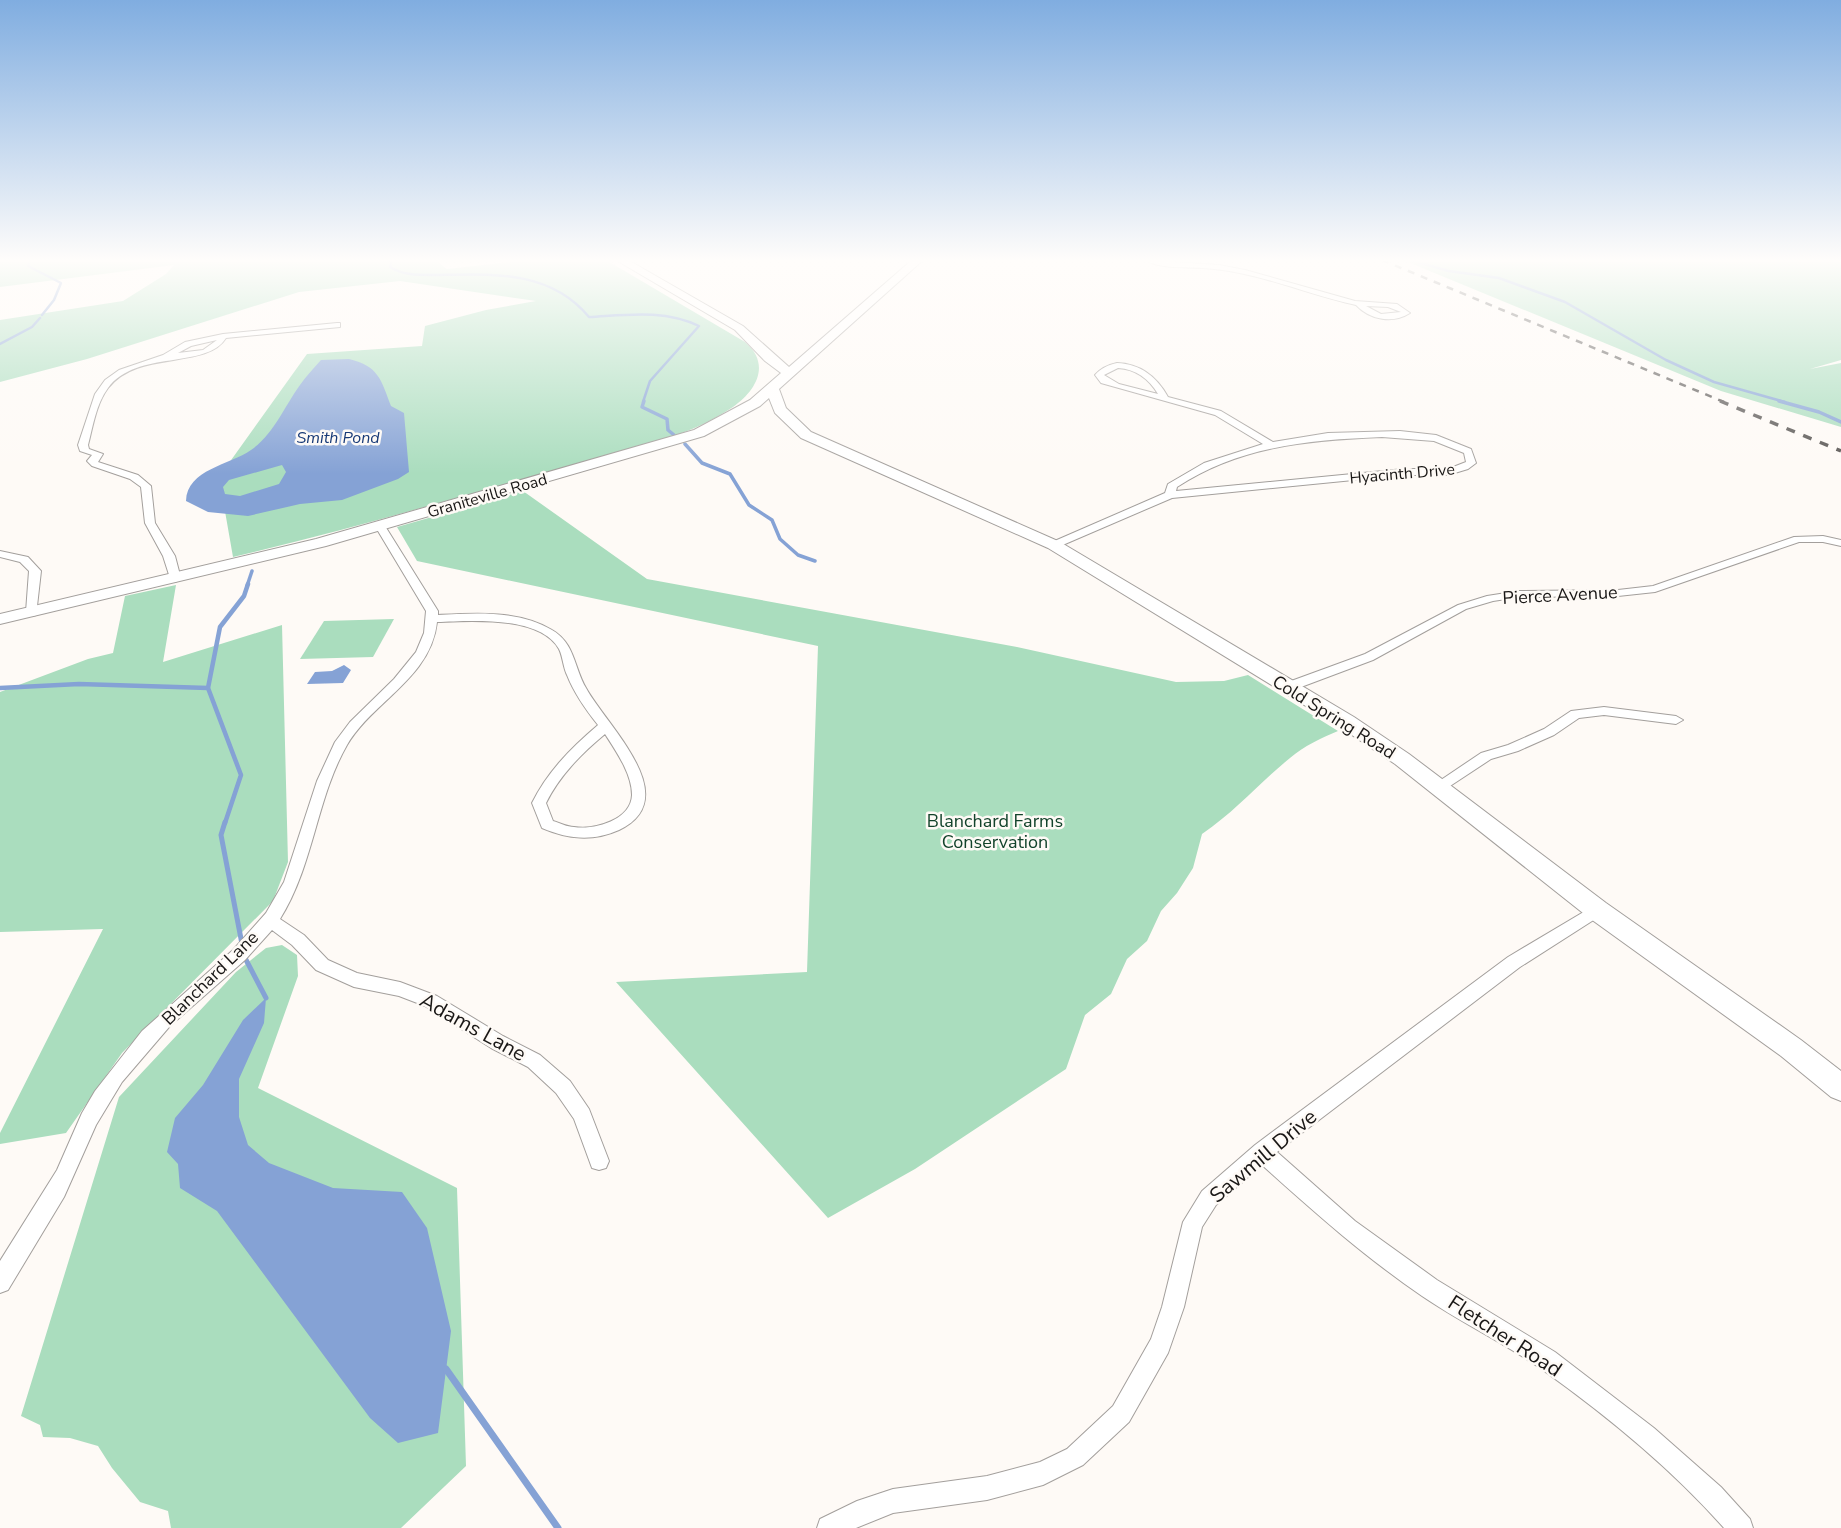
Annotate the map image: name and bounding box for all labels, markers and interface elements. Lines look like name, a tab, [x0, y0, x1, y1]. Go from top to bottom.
water label: Smith Pond	[296, 427, 380, 449]
street label: Hyacinth Drive	[1348, 458, 1456, 490]
street label: Graniteville Road	[425, 468, 550, 524]
street label: Pierce Avenue	[1502, 580, 1618, 610]
street label: Cold Spring Road	[1268, 669, 1400, 765]
park label: Blanchard Farms Conservation	[927, 809, 1063, 854]
street label: Blanchard Lane	[156, 926, 264, 1030]
street label: Adams Lane	[415, 986, 531, 1068]
street label: Sawmill Drive	[1203, 1103, 1323, 1209]
street label: Fletcher Road	[1443, 1289, 1567, 1383]

